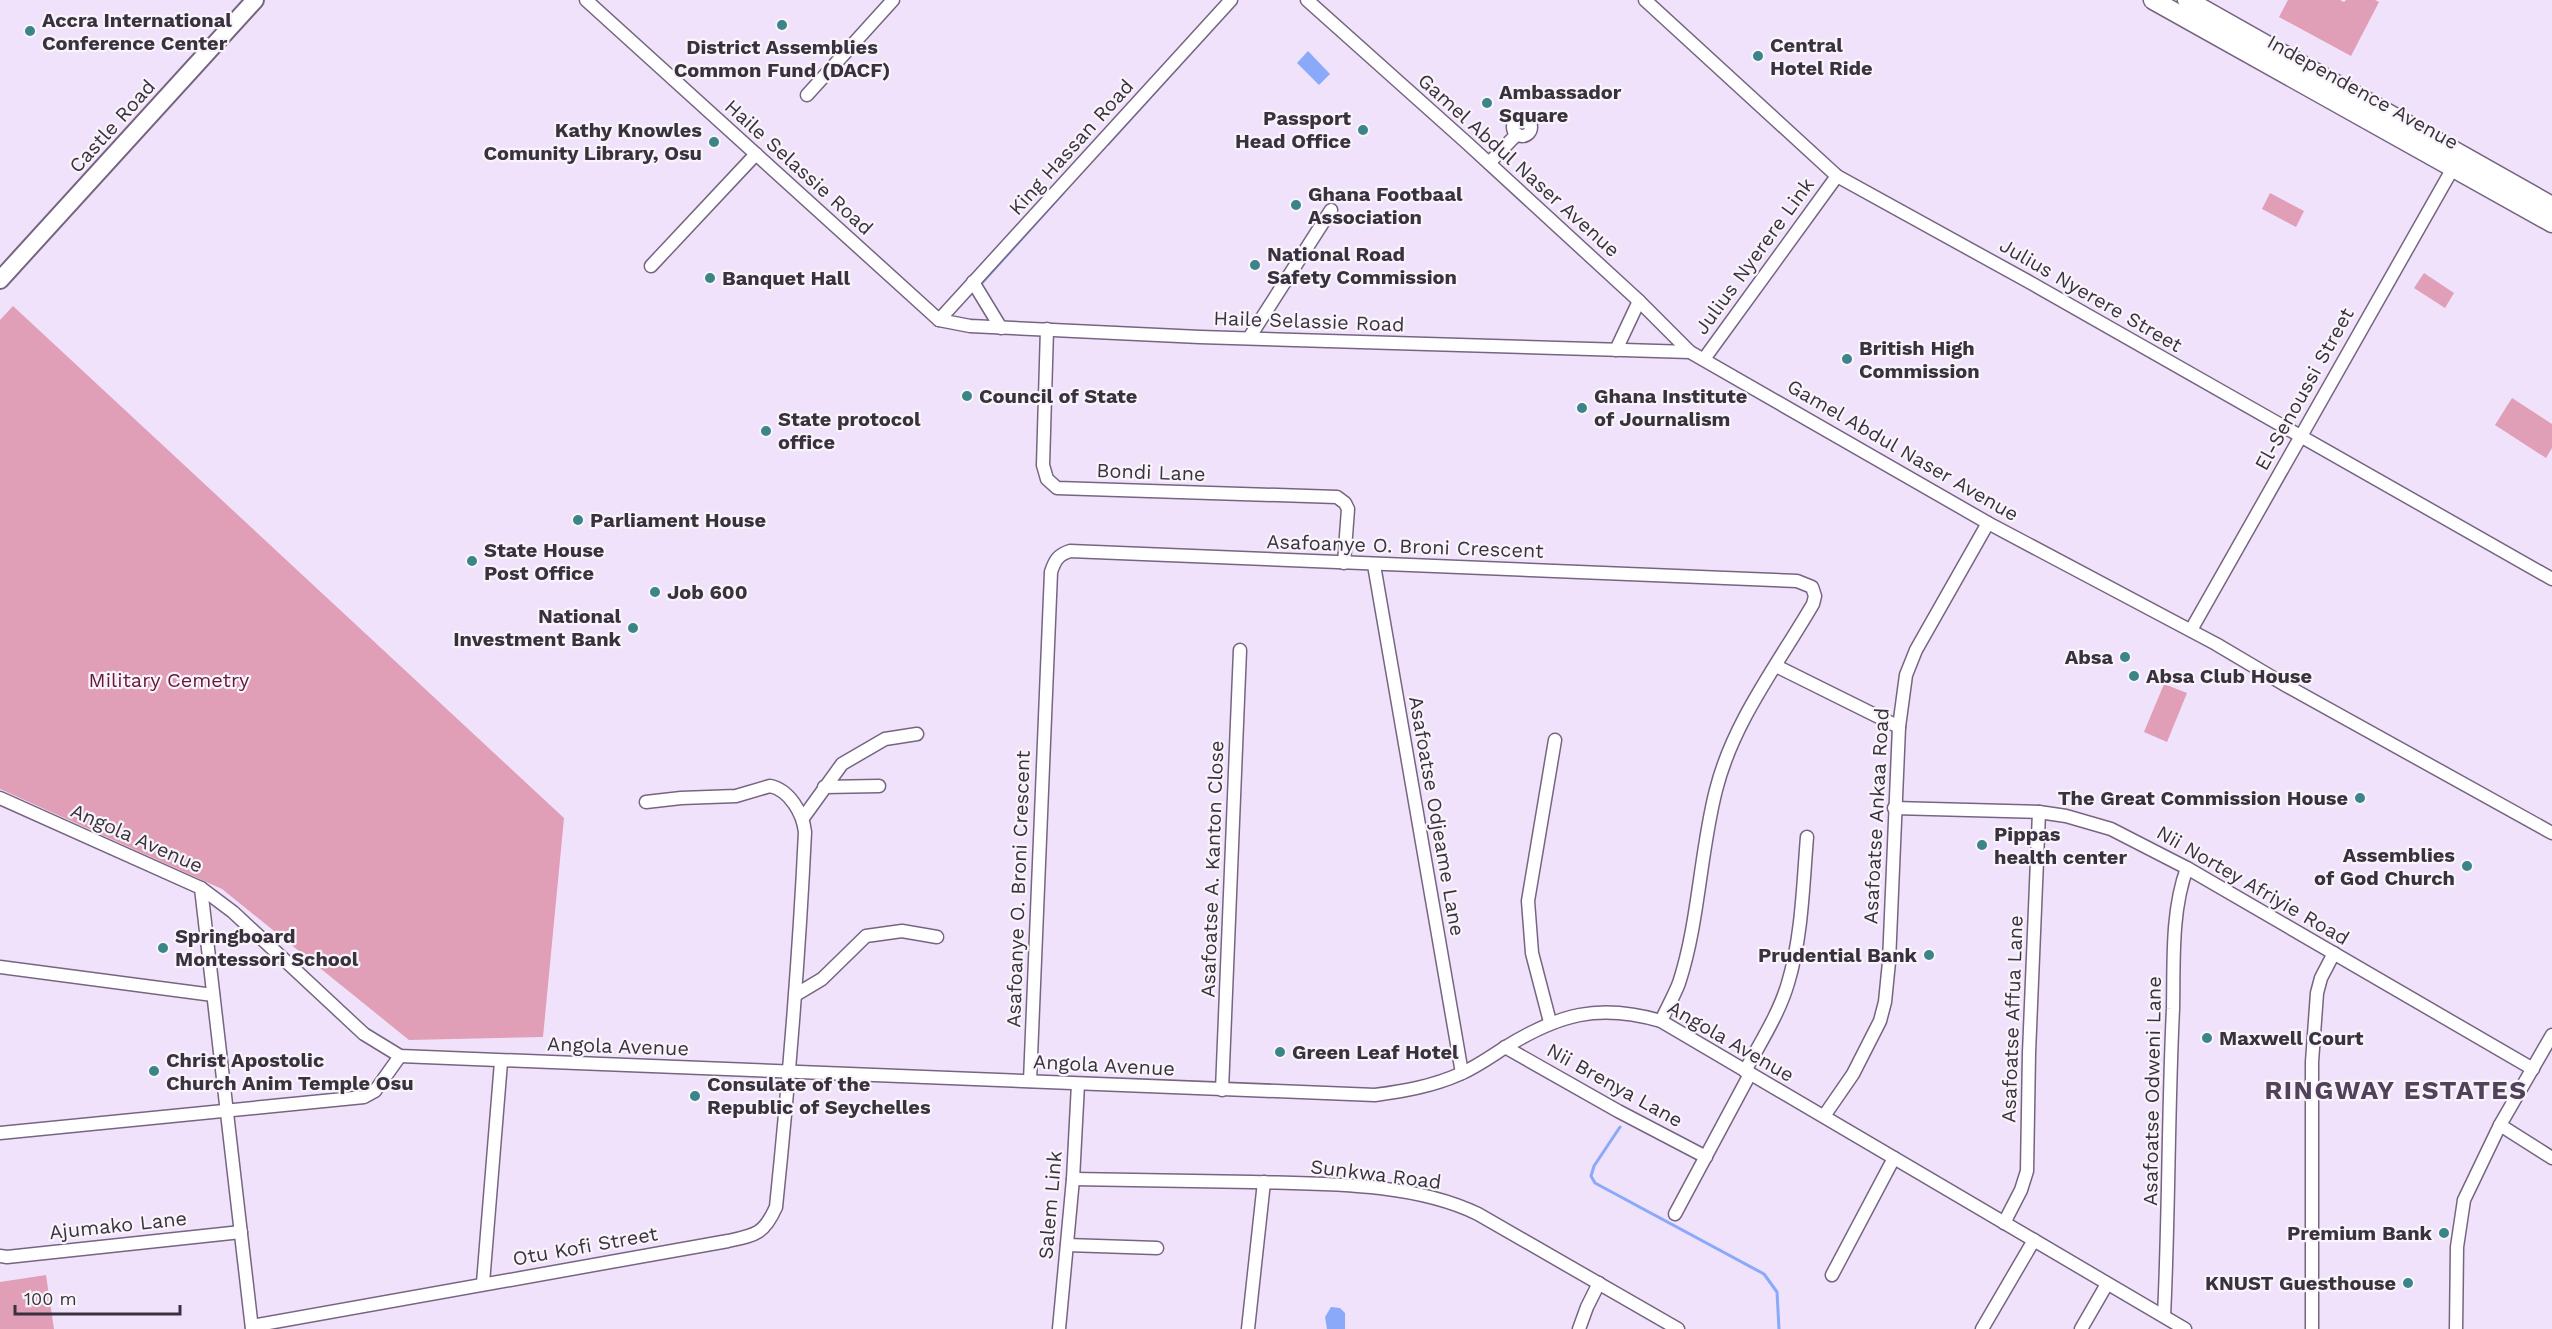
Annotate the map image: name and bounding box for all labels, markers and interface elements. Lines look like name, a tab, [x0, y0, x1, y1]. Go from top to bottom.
place label: Accra International Conference Center	[42, 8, 232, 55]
marker: District Assemblies Common Fund (DACF)	[775, 18, 789, 32]
marker: Accra International Conference Center	[23, 24, 37, 38]
street label: Independence Avenue	[2263, 29, 2463, 155]
place label: Central Hotel Ride	[1770, 33, 1873, 80]
place label: District Assemblies Common Fund (DACF)	[674, 35, 890, 82]
marker: Central Hotel Ride	[1751, 49, 1765, 63]
street label: Gamel Abdul Naser Avenue	[1413, 68, 1625, 262]
street label: Castle Road	[64, 74, 160, 178]
street label: King Hassan Road	[1004, 74, 1138, 220]
place label: Ambassador Square	[1499, 80, 1622, 127]
street label: Haile Selassie Road	[720, 94, 878, 240]
marker: Ambassador Square	[1480, 96, 1494, 110]
place label: Passport Head Office	[1235, 106, 1351, 153]
place label: Kathy Knowles Comunity Library, Osu	[483, 118, 702, 165]
marker: Passport Head Office	[1356, 123, 1370, 137]
marker: Kathy Knowles Comunity Library, Osu	[707, 135, 721, 149]
street label: Julius Nyerere Link	[1689, 173, 1819, 339]
place label: Ghana Footbaal Association	[1308, 182, 1463, 229]
marker: Ghana Footbaal Association	[1289, 198, 1303, 212]
street label: Julius Nyerere Street	[1995, 233, 2187, 357]
place label: National Road Safety Commission	[1267, 242, 1457, 289]
marker: National Road Safety Commission	[1248, 258, 1262, 272]
place label: Banquet Hall	[722, 266, 850, 290]
marker: Banquet Hall	[703, 271, 717, 285]
street label: El-Senoussi Street	[2249, 303, 2359, 475]
street label: Haile Selassie Road	[1213, 306, 1405, 336]
place label: British High Commission	[1859, 336, 1980, 383]
marker: British High Commission	[1840, 352, 1854, 366]
street label: Gamel Abdul Naser Avenue	[1783, 374, 2023, 526]
place label: Council of State	[979, 384, 1137, 408]
place label: Ghana Institute of Journalism	[1594, 384, 1747, 431]
marker: Council of State	[960, 389, 974, 403]
marker: Ghana Institute of Journalism	[1575, 401, 1589, 415]
place label: State protocol office	[778, 407, 921, 454]
marker: State protocol office	[759, 424, 773, 438]
street label: Bondi Lane	[1096, 458, 1206, 486]
place label: Parliament House	[590, 508, 766, 532]
marker: Parliament House	[571, 513, 585, 527]
street label: Asafoanye O. Broni Crescent	[1266, 529, 1545, 563]
place label: State House Post Office	[484, 538, 604, 585]
marker: State House Post Office	[465, 554, 479, 568]
place label: Job 600	[667, 580, 748, 604]
marker: Job 600	[648, 585, 662, 599]
place label: National Investment Bank	[453, 604, 622, 651]
marker: National Investment Bank	[626, 621, 640, 635]
place label: Absa	[2065, 645, 2113, 669]
marker: Absa	[2118, 650, 2132, 664]
place label: Absa Club House	[2146, 664, 2312, 688]
park label: Military Cemetry	[89, 668, 250, 692]
marker: Absa Club House	[2127, 669, 2141, 683]
street label: Asafoatse Odjeame Lane	[1404, 694, 1470, 938]
street label: Asafoatse Ankaa Road	[1858, 707, 1894, 925]
street label: Asafoatse A. Kanton Close	[1196, 740, 1228, 998]
street label: Asafoanye O. Broni Crescent	[1001, 749, 1035, 1028]
place label: The Great Commission House	[2058, 786, 2348, 810]
marker: The Great Commission House	[2353, 791, 2367, 805]
street label: Angola Avenue	[67, 798, 207, 878]
street label: Nii Nortey Afriyie Road	[2152, 820, 2354, 950]
place label: Pippas health center	[1994, 822, 2127, 869]
marker: Pippas health center	[1975, 838, 1989, 852]
place label: Assemblies of God Church	[2314, 843, 2455, 890]
marker: Assemblies of God Church	[2460, 859, 2474, 873]
street label: Asafoatse Affua Lane	[1996, 915, 2028, 1123]
place label: Springboard Montessori School	[175, 924, 359, 971]
marker: Springboard Montessori School	[156, 941, 170, 955]
place label: Prudential Bank	[1758, 943, 1918, 967]
marker: Prudential Bank	[1922, 948, 1936, 962]
street label: Asafoatse Odweni Lane	[2138, 976, 2166, 1206]
street label: Angola Avenue	[1664, 995, 1798, 1087]
place label: Maxwell Court	[2219, 1026, 2364, 1050]
marker: Maxwell Court	[2200, 1031, 2214, 1045]
street label: Angola Avenue	[547, 1032, 689, 1060]
street label: Nii Brenya Lane	[1543, 1038, 1687, 1132]
place label: Green Leaf Hotel	[1292, 1040, 1459, 1064]
marker: Green Leaf Hotel	[1273, 1045, 1287, 1059]
place label: Christ Apostolic Church Anim Temple Osu	[166, 1048, 414, 1095]
street label: Angola Avenue	[1032, 1049, 1176, 1081]
marker: Christ Apostolic Church Anim Temple Osu	[147, 1064, 161, 1078]
place label: Consulate of the Republic of Seychelles	[707, 1072, 931, 1119]
district label: RINGWAY ESTATES	[2264, 1075, 2528, 1105]
marker: Consulate of the Republic of Seychelles	[688, 1089, 702, 1103]
street label: Salem Link	[1033, 1150, 1067, 1260]
street label: Sunkwa Road	[1309, 1154, 1443, 1194]
street label: Ajumako Lane	[48, 1206, 188, 1244]
street label: Otu Kofi Street	[511, 1221, 660, 1271]
place label: Premium Bank	[2287, 1221, 2433, 1245]
marker: Premium Bank	[2437, 1226, 2451, 1240]
place label: KNUST Guesthouse	[2205, 1271, 2396, 1295]
marker: KNUST Guesthouse	[2401, 1276, 2415, 1290]
scale bar	[15, 1278, 180, 1316]
text: 100 m	[24, 1288, 77, 1309]

